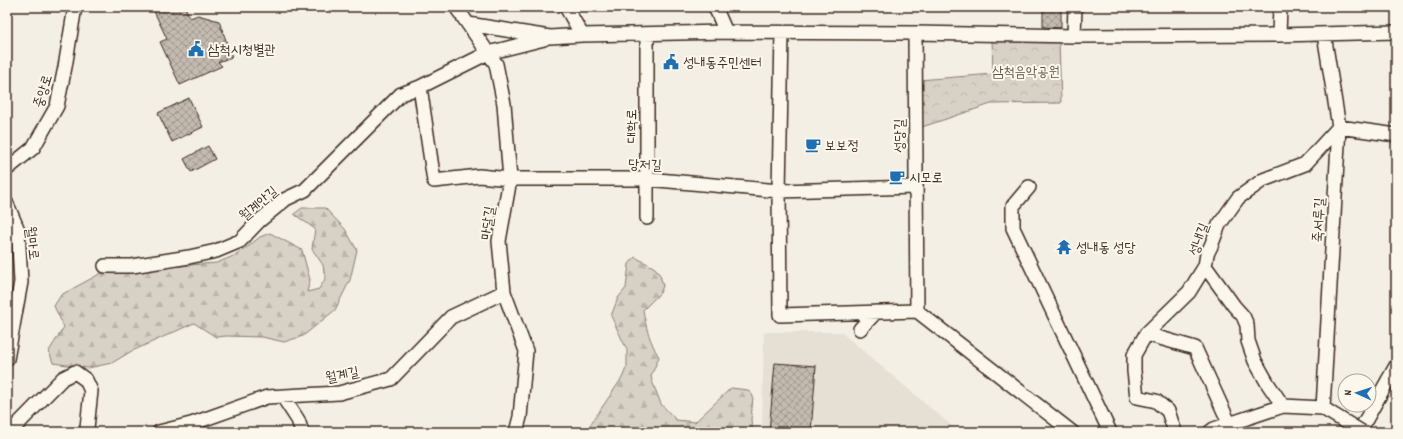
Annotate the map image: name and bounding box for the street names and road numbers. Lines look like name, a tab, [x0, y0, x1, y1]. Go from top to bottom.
street label: 중앙로	[29, 73, 58, 111]
street label: 대학로	[623, 109, 643, 143]
street label: 성당길	[891, 118, 911, 153]
street label: 당저길	[628, 155, 663, 177]
street label: 월계안길	[236, 182, 284, 227]
street label: 죽서루길	[1309, 196, 1331, 243]
street label: 마달길	[477, 204, 501, 241]
street label: 성내길	[1185, 220, 1215, 259]
street label: 월마로	[19, 225, 43, 261]
street label: 월계길	[324, 363, 362, 389]

